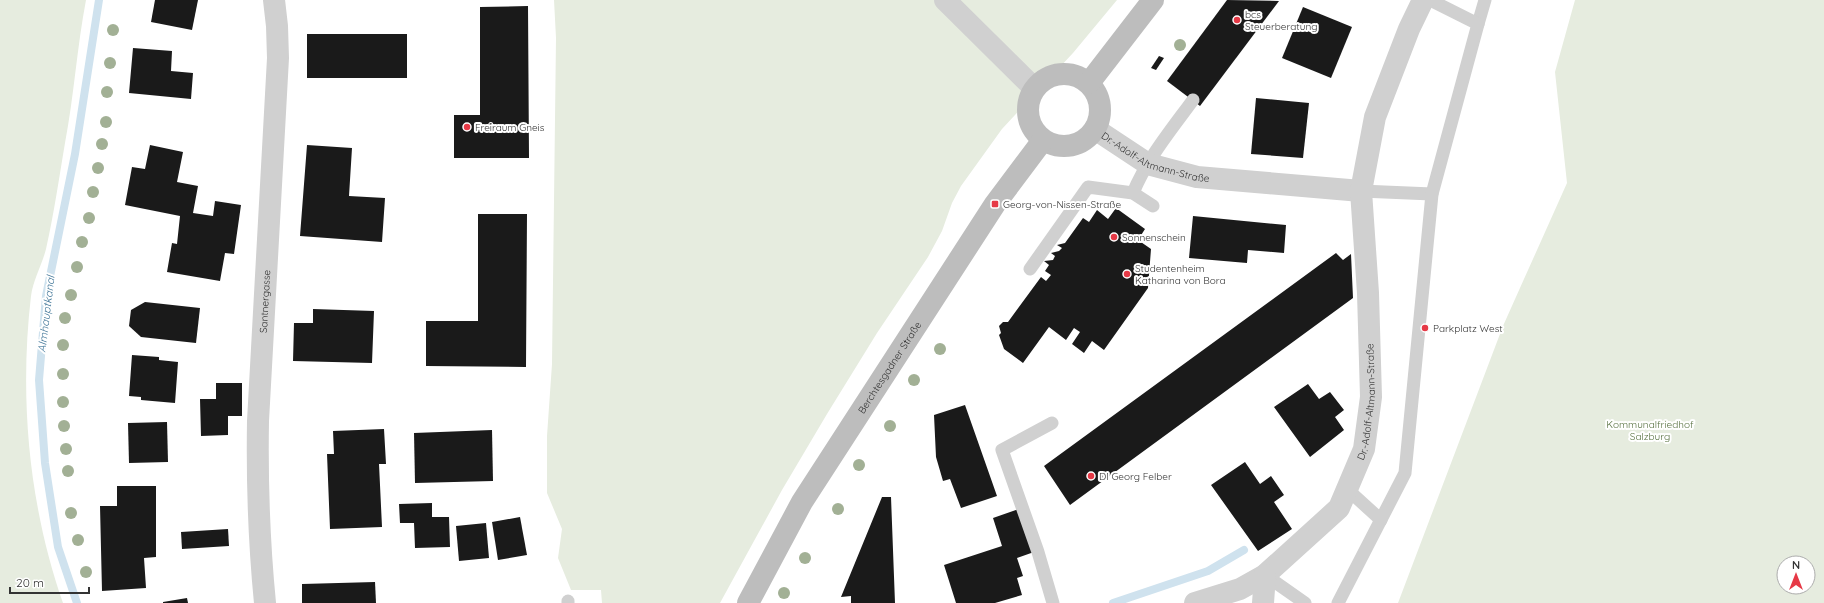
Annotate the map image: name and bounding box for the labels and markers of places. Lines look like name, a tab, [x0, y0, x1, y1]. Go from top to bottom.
place label: bcs Steuerberatung	[1245, 8, 1317, 33]
marker: bcs Steuerberatung	[1232, 15, 1242, 25]
place label: Freiraum Gneis	[475, 121, 545, 134]
marker: Freiraum Gneis	[462, 122, 472, 132]
place label: Georg-von-Nissen-Straße	[1003, 198, 1121, 211]
marker: Georg-von-Nissen-Straße	[990, 199, 1000, 209]
place label: Sonnenschein	[1122, 231, 1186, 244]
marker: Sonnenschein	[1109, 232, 1119, 242]
place label: Studentenheim Katharina von Bora	[1135, 262, 1226, 287]
marker: Studentenheim Katharina von Bora	[1122, 269, 1132, 279]
place label: Parkplatz West	[1433, 322, 1503, 335]
marker: Parkplatz West	[1420, 323, 1430, 333]
place label: DI Georg Felber	[1099, 470, 1172, 483]
marker: DI Georg Felber	[1086, 471, 1096, 481]

